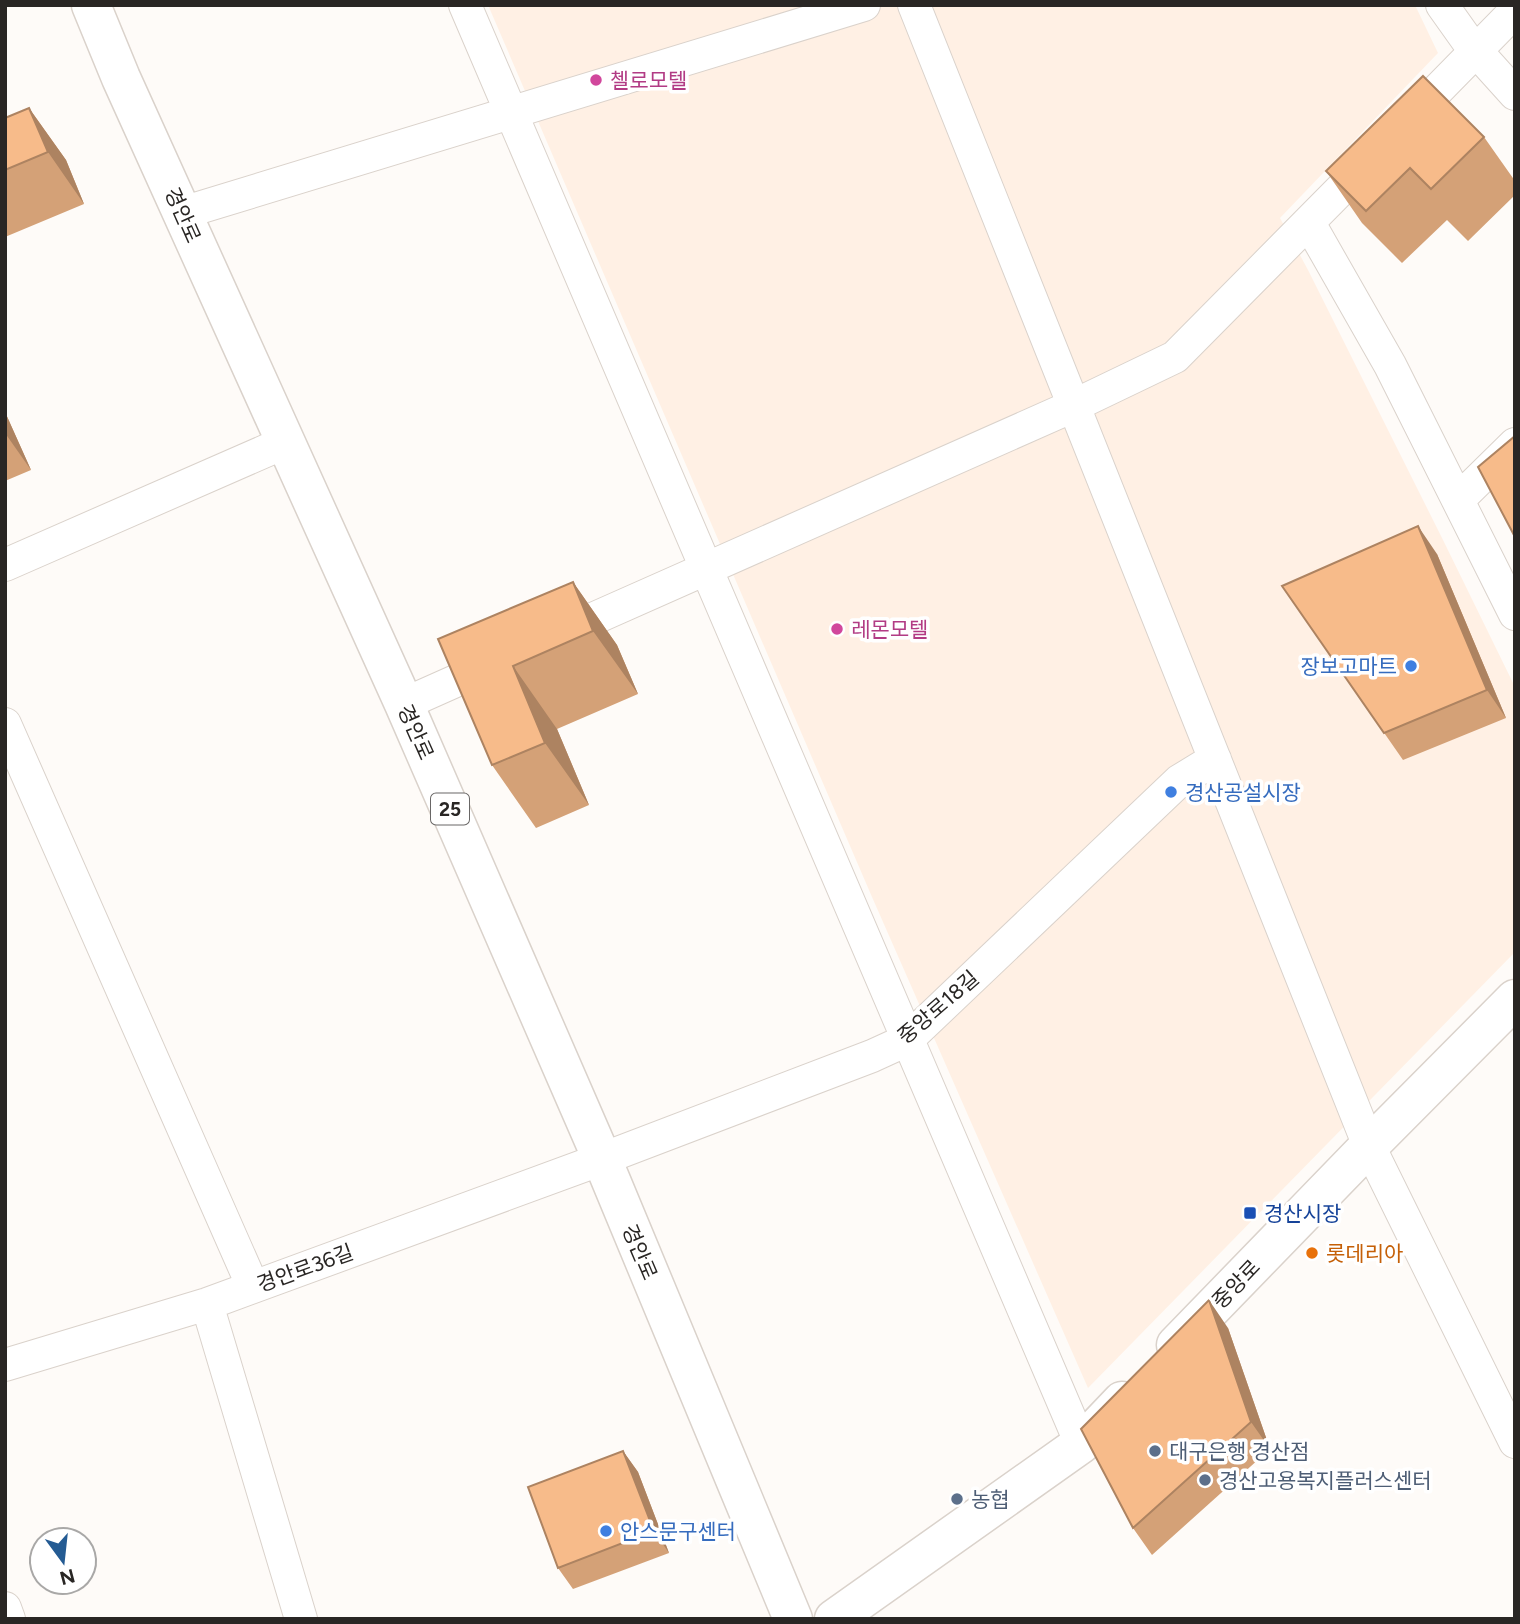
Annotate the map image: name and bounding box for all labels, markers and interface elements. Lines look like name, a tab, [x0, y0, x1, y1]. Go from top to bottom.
place label: 첼로모텔	[610, 68, 687, 93]
marker: 첼로모텔	[588, 72, 604, 88]
street label: 경안로	[160, 183, 206, 247]
place label: 레몬모텔	[851, 617, 928, 642]
marker: 레몬모텔	[829, 621, 845, 637]
place label: 장보고마트	[1300, 654, 1397, 679]
marker: 장보고마트	[1403, 658, 1419, 674]
street label: 경안로	[393, 700, 439, 764]
place label: 경산공설시장	[1185, 780, 1301, 805]
marker: 경산공설시장	[1163, 784, 1179, 800]
road number: 25	[431, 794, 469, 824]
street label: 중앙로18길	[892, 965, 984, 1049]
place label: 경산시장	[1264, 1201, 1341, 1226]
marker: 경산시장	[1242, 1205, 1258, 1221]
street label: 경안로	[617, 1220, 663, 1284]
street label: 경안로36길	[253, 1239, 357, 1297]
place label: 롯데리아	[1326, 1241, 1403, 1266]
marker: 롯데리아	[1304, 1245, 1320, 1261]
street label: 중앙로	[1207, 1254, 1265, 1314]
place label: 대구은행 경산점	[1169, 1439, 1309, 1464]
marker: 대구은행 경산점	[1147, 1443, 1163, 1459]
place label: 경산고용복지플러스센터	[1219, 1468, 1432, 1493]
marker: 경산고용복지플러스센터	[1197, 1472, 1213, 1488]
place label: 농협	[971, 1487, 1010, 1512]
marker: 농협	[949, 1491, 965, 1507]
place label: 안스문구센터	[620, 1519, 736, 1544]
marker: 안스문구센터	[598, 1523, 614, 1539]
north arrow	[28, 1526, 98, 1596]
text: N	[57, 1564, 77, 1590]

